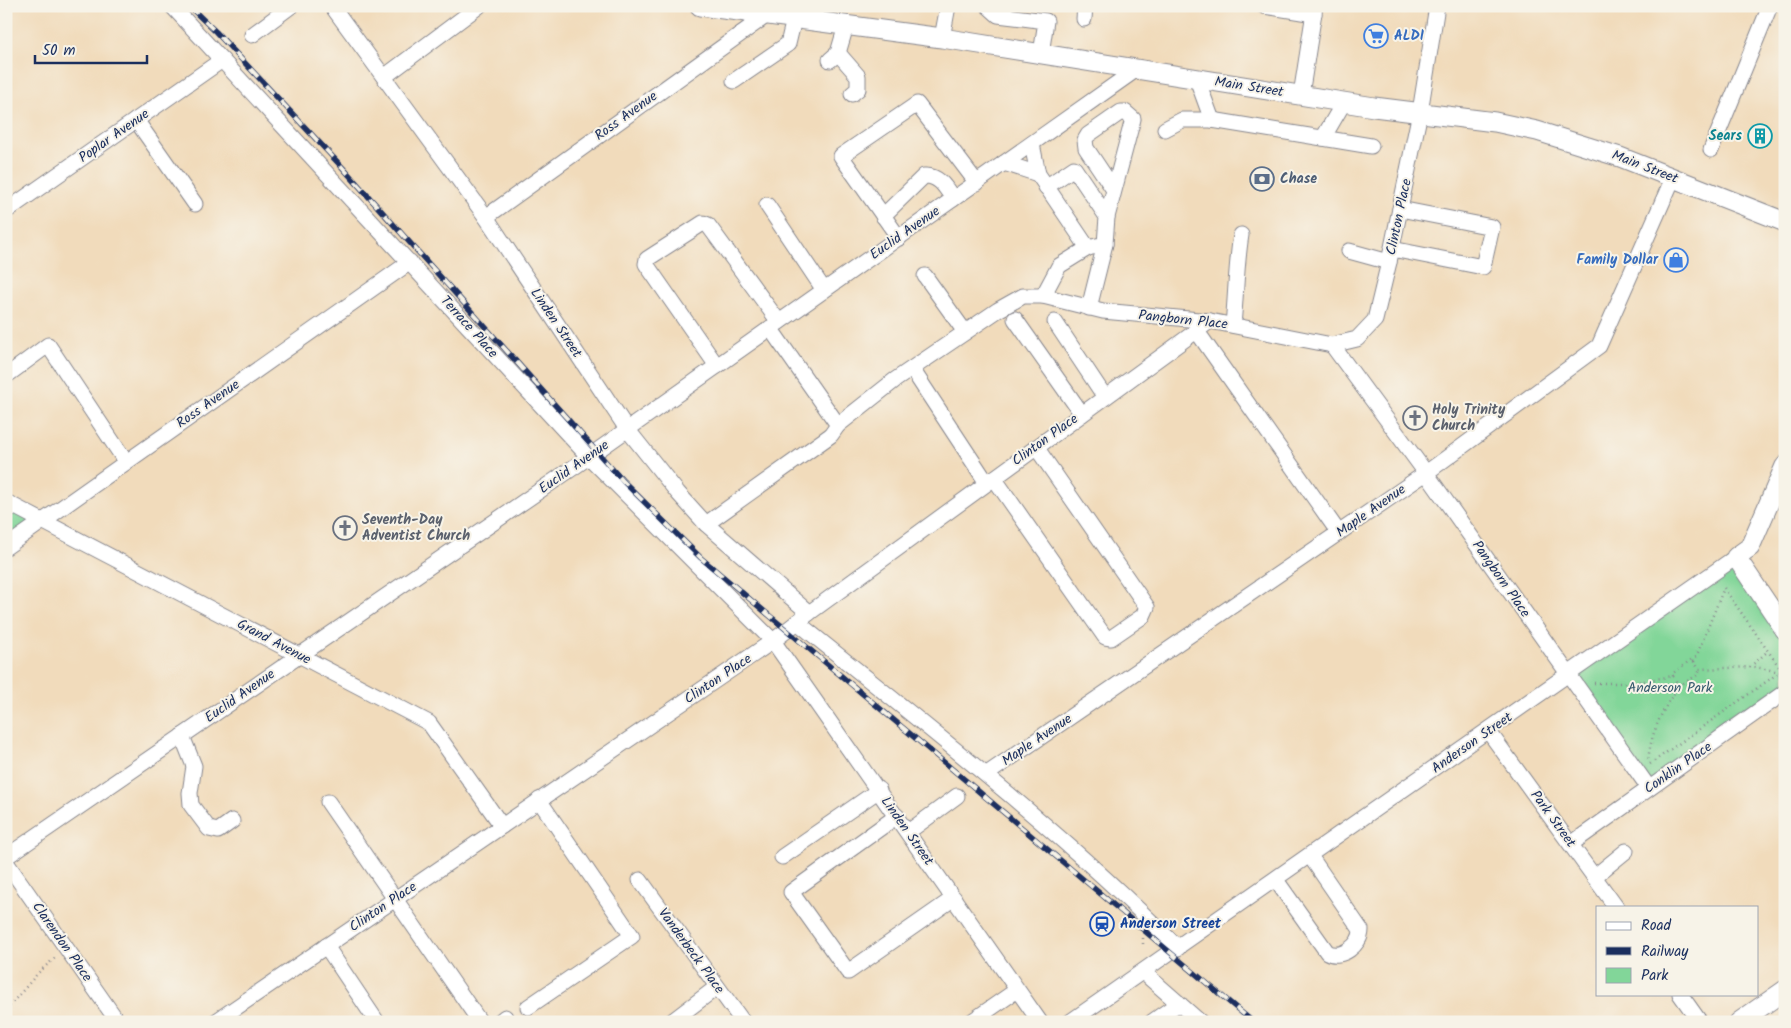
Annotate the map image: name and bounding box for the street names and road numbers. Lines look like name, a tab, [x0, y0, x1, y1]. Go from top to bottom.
street label: Main Street	[1213, 71, 1286, 103]
street label: Ross Avenue	[590, 85, 663, 146]
street label: Poplar Avenue	[74, 103, 155, 169]
street label: Main Street	[1609, 144, 1682, 190]
street label: Clinton Place	[1380, 176, 1418, 257]
street label: Euclid Avenue	[865, 200, 945, 265]
street label: Linden Street	[524, 284, 588, 363]
street label: Terrace Place	[435, 291, 504, 364]
street label: Pangborn Place	[1137, 304, 1230, 336]
street label: Ross Avenue	[172, 374, 245, 434]
street label: Clinton Place	[1007, 408, 1083, 472]
street label: Euclid Avenue	[534, 434, 614, 499]
street label: Maple Avenue	[1332, 478, 1411, 543]
street label: Pangborn Place	[1466, 536, 1536, 623]
street label: Grand Avenue	[233, 613, 316, 671]
street label: Clinton Place	[680, 648, 757, 710]
street label: Euclid Avenue	[200, 663, 280, 728]
street label: Anderson Street	[1427, 706, 1518, 779]
street label: Maple Avenue	[997, 708, 1077, 772]
street label: Conklin Place	[1639, 736, 1717, 800]
street label: Park Street	[1525, 786, 1582, 853]
street label: Linden Street	[875, 792, 939, 871]
street label: Clinton Place	[345, 876, 422, 938]
street label: Clarendon Place	[26, 897, 98, 987]
street label: Vanderbeck Place	[652, 903, 730, 999]

